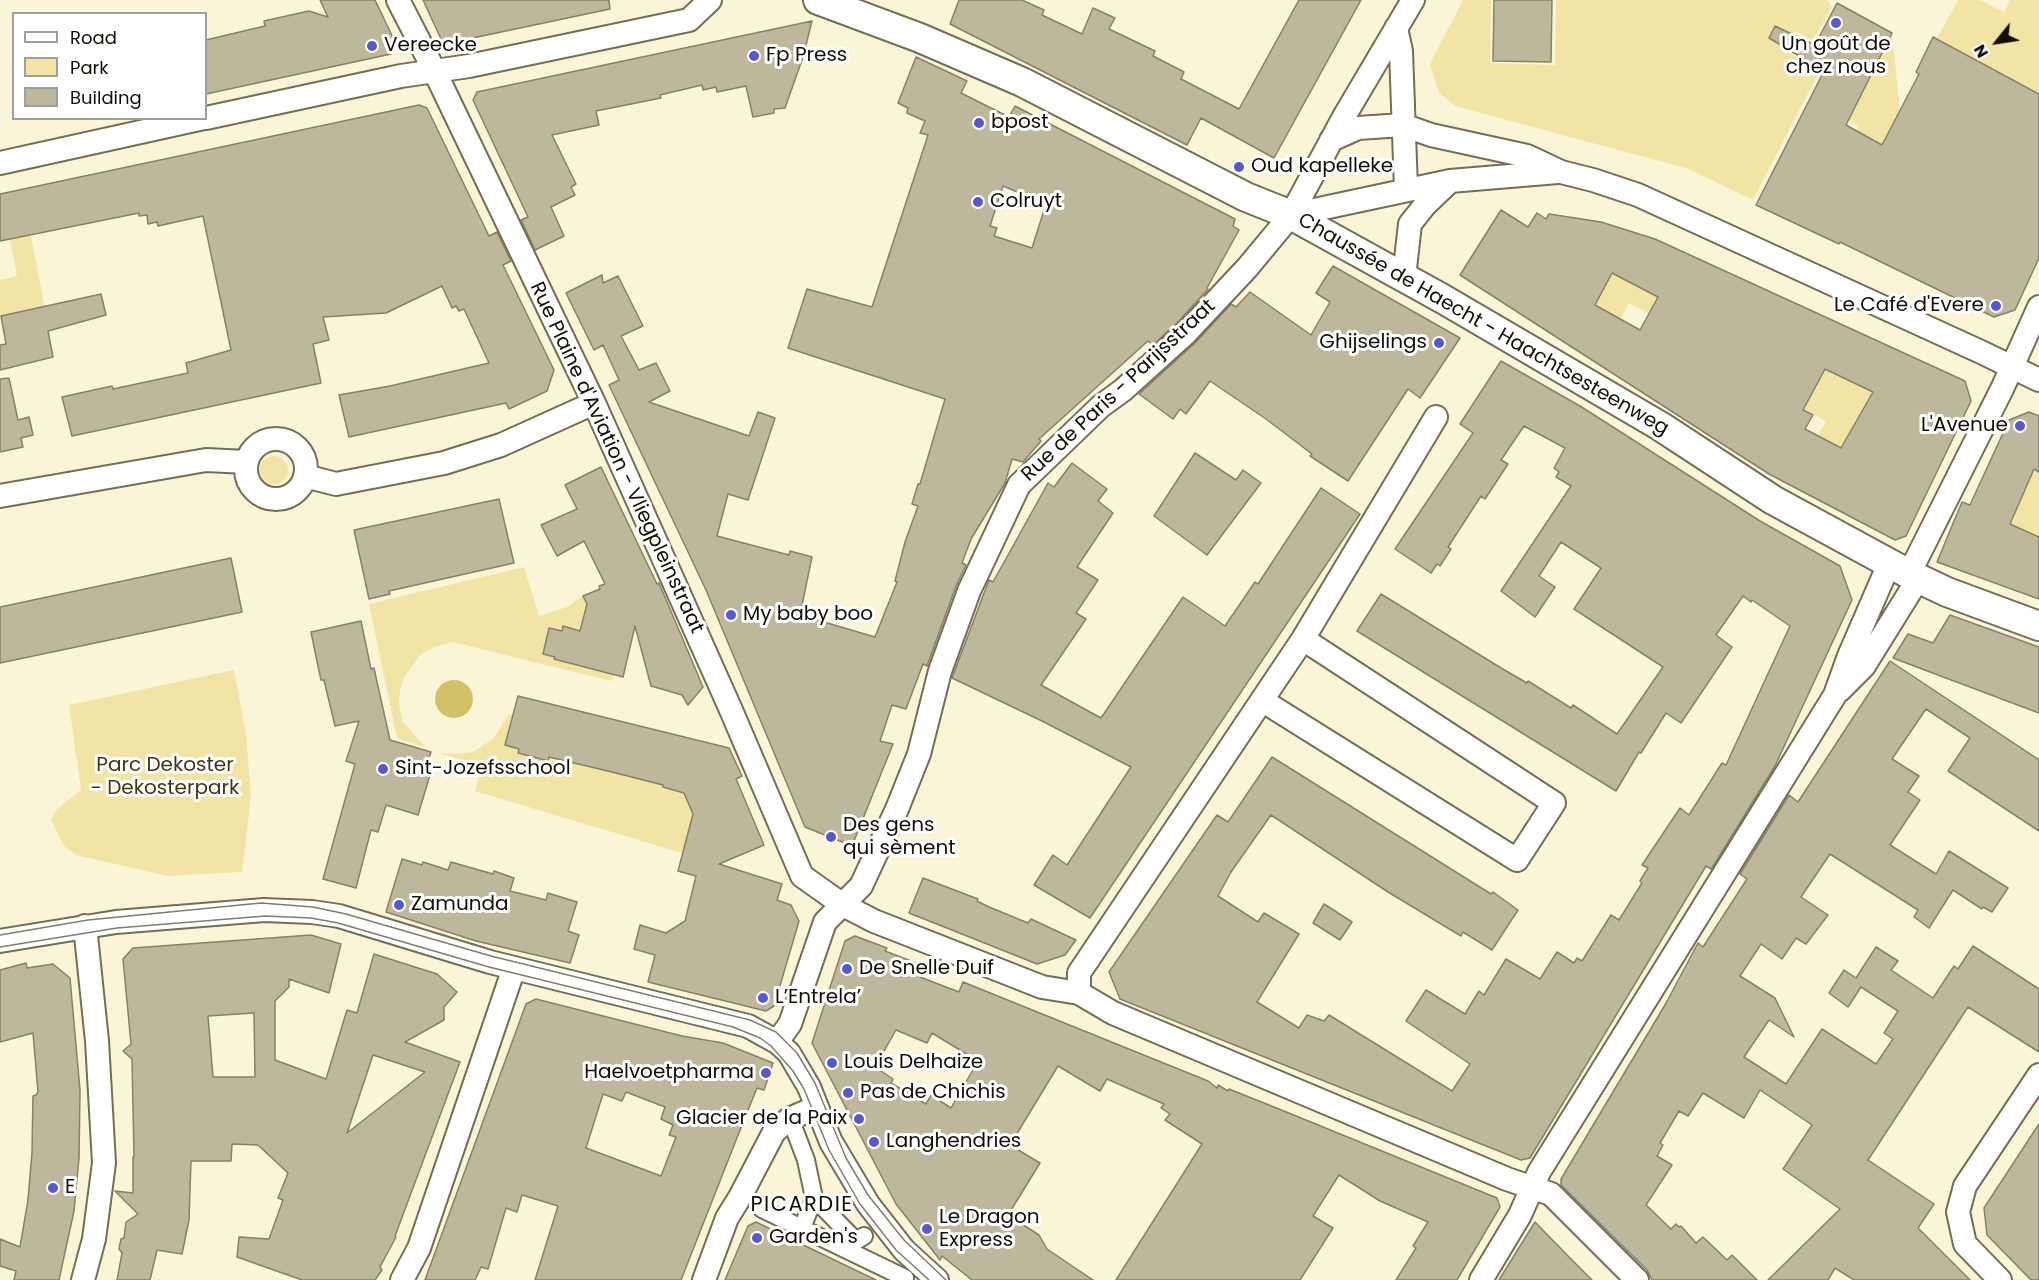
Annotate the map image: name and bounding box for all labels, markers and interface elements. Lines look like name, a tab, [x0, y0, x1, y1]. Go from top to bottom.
legend	[12, 12, 207, 120]
north arrow	[1967, 12, 2027, 72]
marker: Un goût de chez nous	[1829, 16, 1843, 30]
text: Road	[70, 25, 117, 50]
place label: Un goût de chez nous	[1781, 33, 1891, 80]
place label: Vereecke	[384, 34, 477, 58]
marker: Vereecke	[365, 39, 379, 53]
text: N	[1968, 40, 1994, 62]
place label: Fp Press	[766, 44, 847, 68]
marker: Fp Press	[747, 49, 761, 63]
text: Park	[70, 55, 109, 80]
text: Building	[70, 85, 142, 110]
place label: bpost	[991, 111, 1049, 135]
marker: bpost	[972, 116, 986, 130]
place label: Oud kapelleke	[1251, 155, 1393, 179]
marker: Oud kapelleke	[1232, 160, 1246, 174]
place label: Colruyt	[990, 190, 1062, 214]
marker: Colruyt	[971, 195, 985, 209]
street label: Chaussée de Haecht - Haachtsesteenweg	[1293, 209, 1673, 441]
street label: Rue Plaine d'Aviation - Vliegpleinstraat	[524, 279, 708, 637]
place label: Le Café d'Evere	[1834, 294, 1984, 318]
street label: Rue de Paris - Parijsstraat	[1017, 295, 1221, 487]
marker: Le Café d'Evere	[1989, 299, 2003, 313]
place label: Ghijselings	[1319, 331, 1427, 355]
marker: Ghijselings	[1432, 336, 1446, 350]
place label: L'Avenue	[1921, 414, 2008, 438]
marker: L'Avenue	[2013, 419, 2027, 433]
place label: My baby boo	[743, 603, 873, 627]
marker: My baby boo	[724, 608, 738, 622]
park label: Parc Dekoster - Dekosterpark	[91, 754, 239, 801]
place label: Sint-Jozefsschool	[395, 757, 571, 781]
marker: Sint-Jozefsschool	[376, 762, 390, 776]
place label: Des gens qui sèment	[843, 814, 955, 861]
marker: Des gens qui sèment	[824, 830, 838, 844]
place label: Zamunda	[411, 893, 509, 917]
marker: Zamunda	[392, 898, 406, 912]
place label: De Snelle Duif	[859, 957, 994, 981]
marker: De Snelle Duif	[840, 962, 854, 976]
place label: L’Entrela’	[775, 986, 861, 1010]
marker: L’Entrela’	[756, 991, 770, 1005]
place label: Louis Delhaize	[844, 1051, 983, 1075]
marker: Louis Delhaize	[825, 1056, 839, 1070]
place label: Haelvoetpharma	[584, 1061, 754, 1085]
marker: Haelvoetpharma	[759, 1066, 773, 1080]
place label: Pas de Chichis	[860, 1081, 1006, 1105]
marker: Pas de Chichis	[841, 1086, 855, 1100]
place label: Glacier de la Paix	[676, 1107, 847, 1131]
marker: Glacier de la Paix	[852, 1112, 866, 1126]
place label: Langhendries	[886, 1130, 1021, 1154]
marker: Langhendries	[867, 1135, 881, 1149]
place label: E	[65, 1176, 75, 1200]
marker: E	[46, 1181, 60, 1195]
district label: PICARDIE	[750, 1193, 854, 1219]
place label: Le Dragon Express	[939, 1206, 1040, 1253]
marker: Le Dragon Express	[920, 1222, 934, 1236]
place label: Garden's	[769, 1226, 858, 1250]
marker: Garden's	[750, 1231, 764, 1245]

